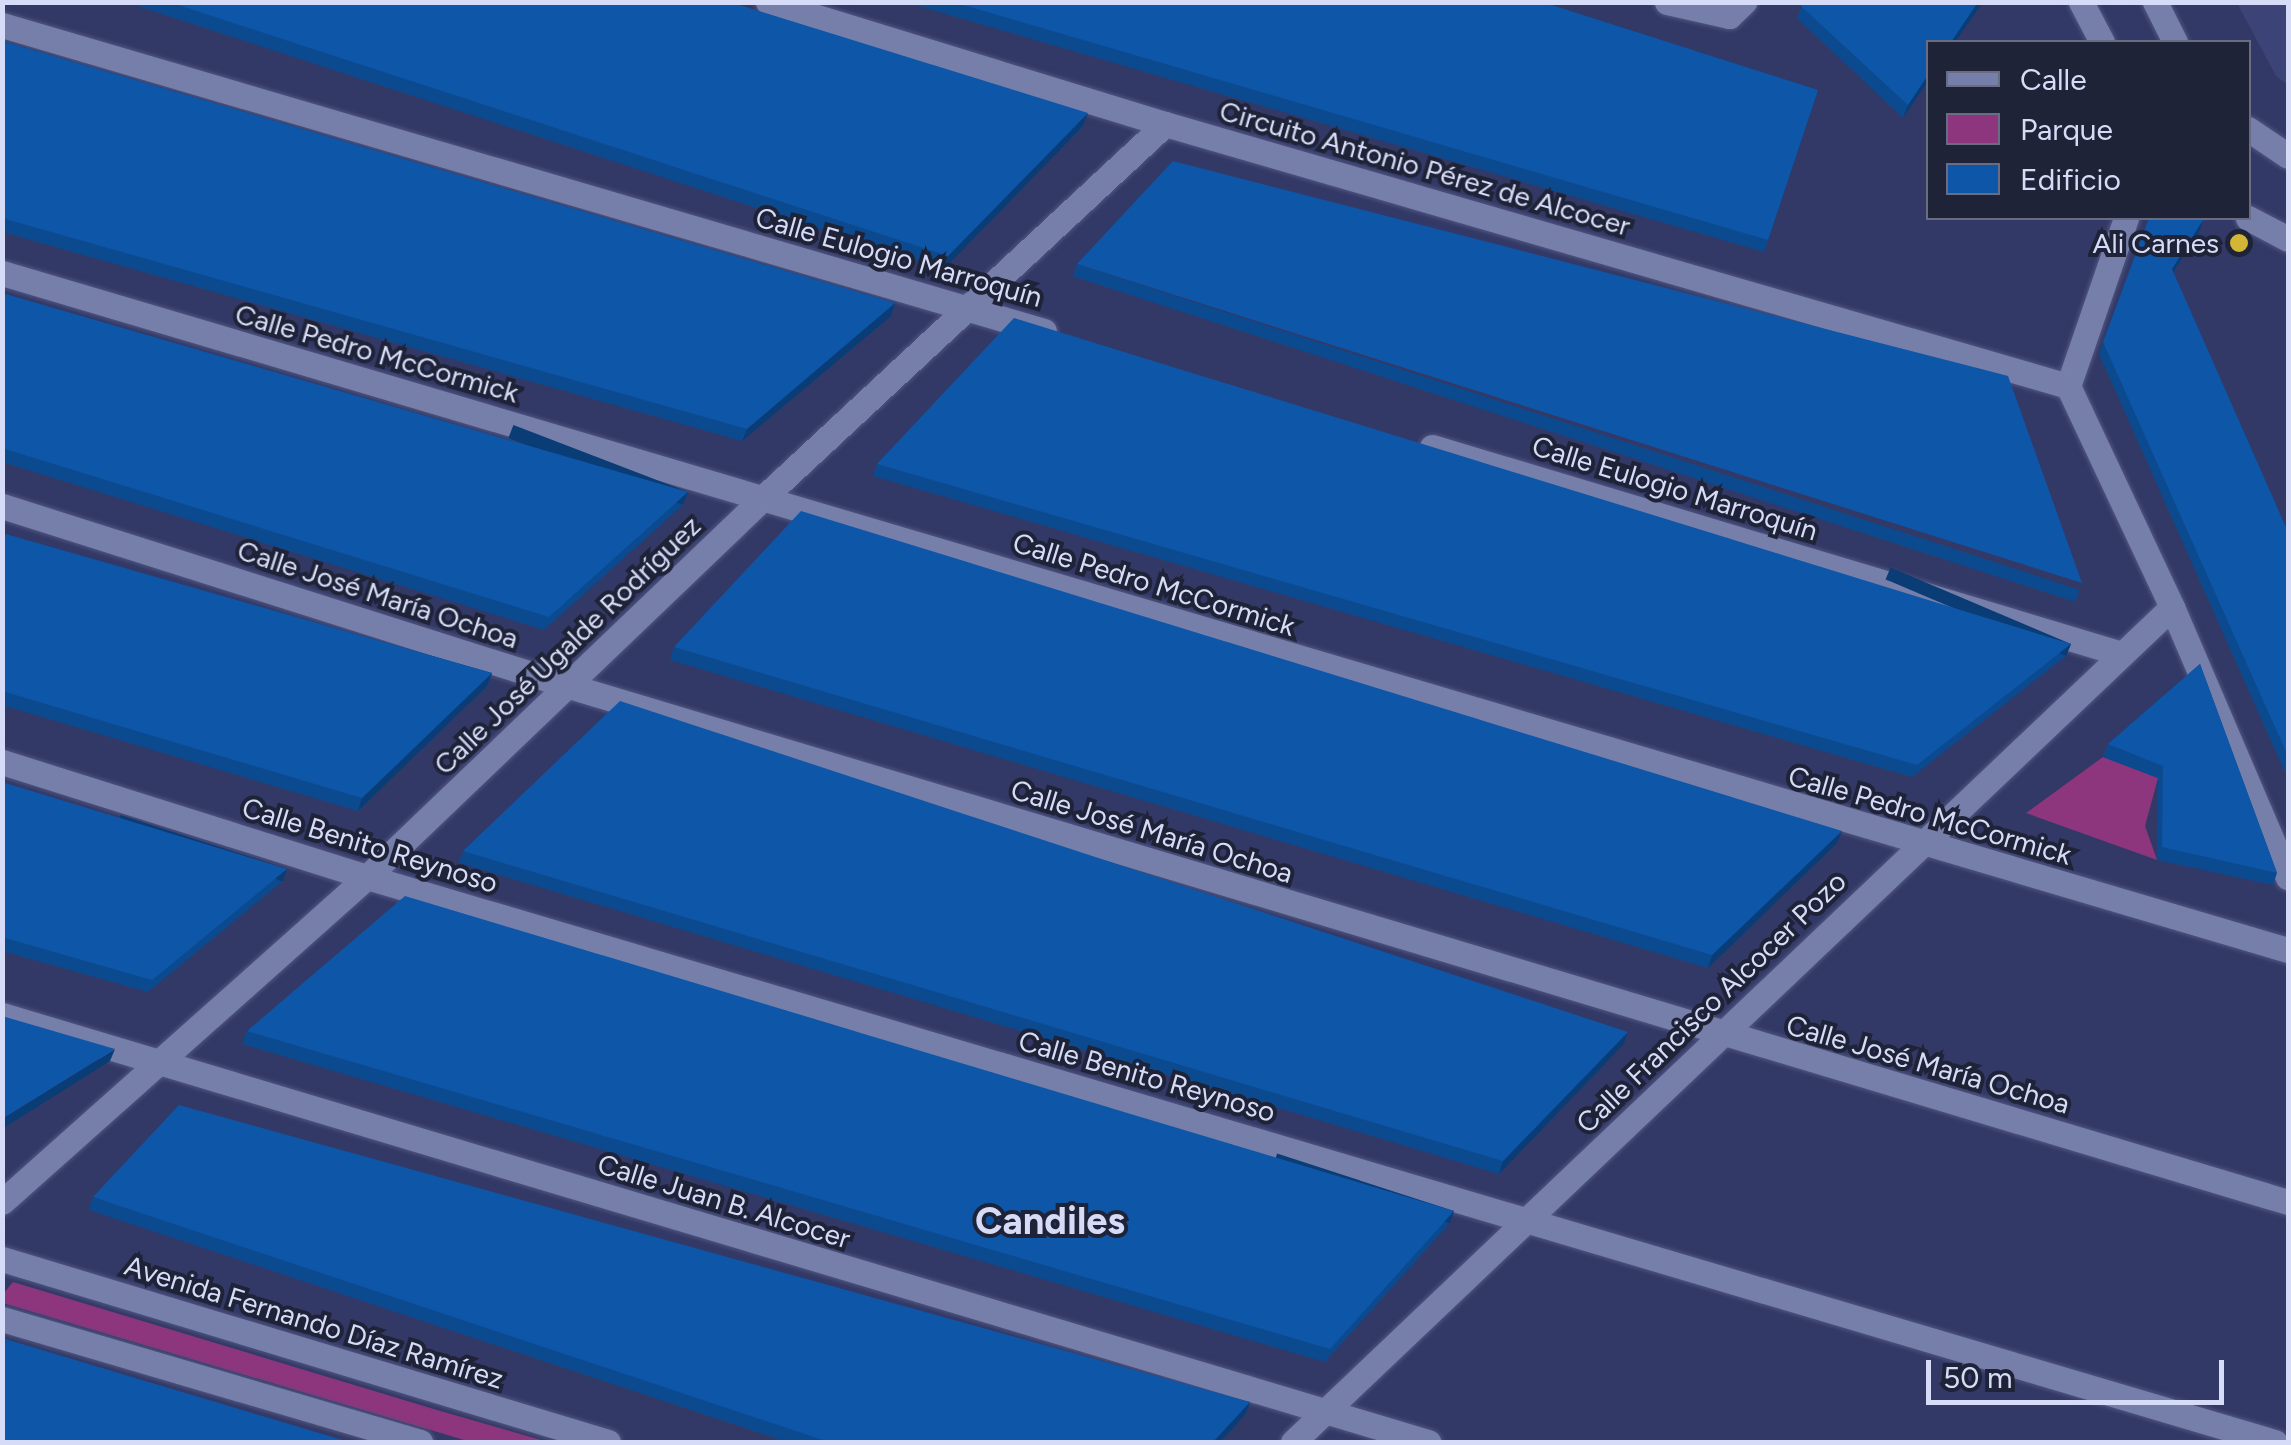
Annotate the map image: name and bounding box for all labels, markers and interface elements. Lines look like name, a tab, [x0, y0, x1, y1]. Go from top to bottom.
legend	[1926, 40, 2251, 220]
text: Calle	[2020, 61, 2087, 98]
street label: Circuito Antonio Pérez de Alcocer	[1216, 93, 1634, 243]
text: Parque	[2020, 111, 2113, 148]
text: Edificio	[2020, 161, 2121, 198]
street label: Calle Eulogio Marroquín	[752, 200, 1046, 314]
place label: Ali Carnes	[2093, 226, 2219, 260]
marker: Ali Carnes	[2228, 232, 2250, 254]
street label: Calle Pedro McCormick	[232, 296, 522, 410]
street label: Calle Eulogio Marroquín	[1528, 429, 1822, 547]
street label: Calle José Ugalde Rodríguez	[427, 509, 707, 781]
street label: Calle Pedro McCormick	[1009, 525, 1299, 643]
street label: Calle José María Ochoa	[233, 533, 523, 655]
street label: Calle Pedro McCormick	[1785, 758, 2075, 872]
street label: Calle José María Ochoa	[1007, 772, 1297, 890]
street label: Calle Benito Reynoso	[238, 790, 502, 900]
street label: Calle Francisco Alcocer Pozo	[1569, 864, 1853, 1140]
street label: Calle José María Ochoa	[1783, 1007, 2073, 1121]
street label: Calle Benito Reynoso	[1015, 1023, 1279, 1129]
street label: Calle Juan B. Alcocer	[594, 1147, 854, 1255]
district label: Candiles	[975, 1199, 1125, 1245]
street label: Avenida Fernando Díaz Ramírez	[121, 1248, 507, 1396]
scale bar	[1931, 1340, 2228, 1402]
text: 50 m	[1943, 1359, 2012, 1396]

